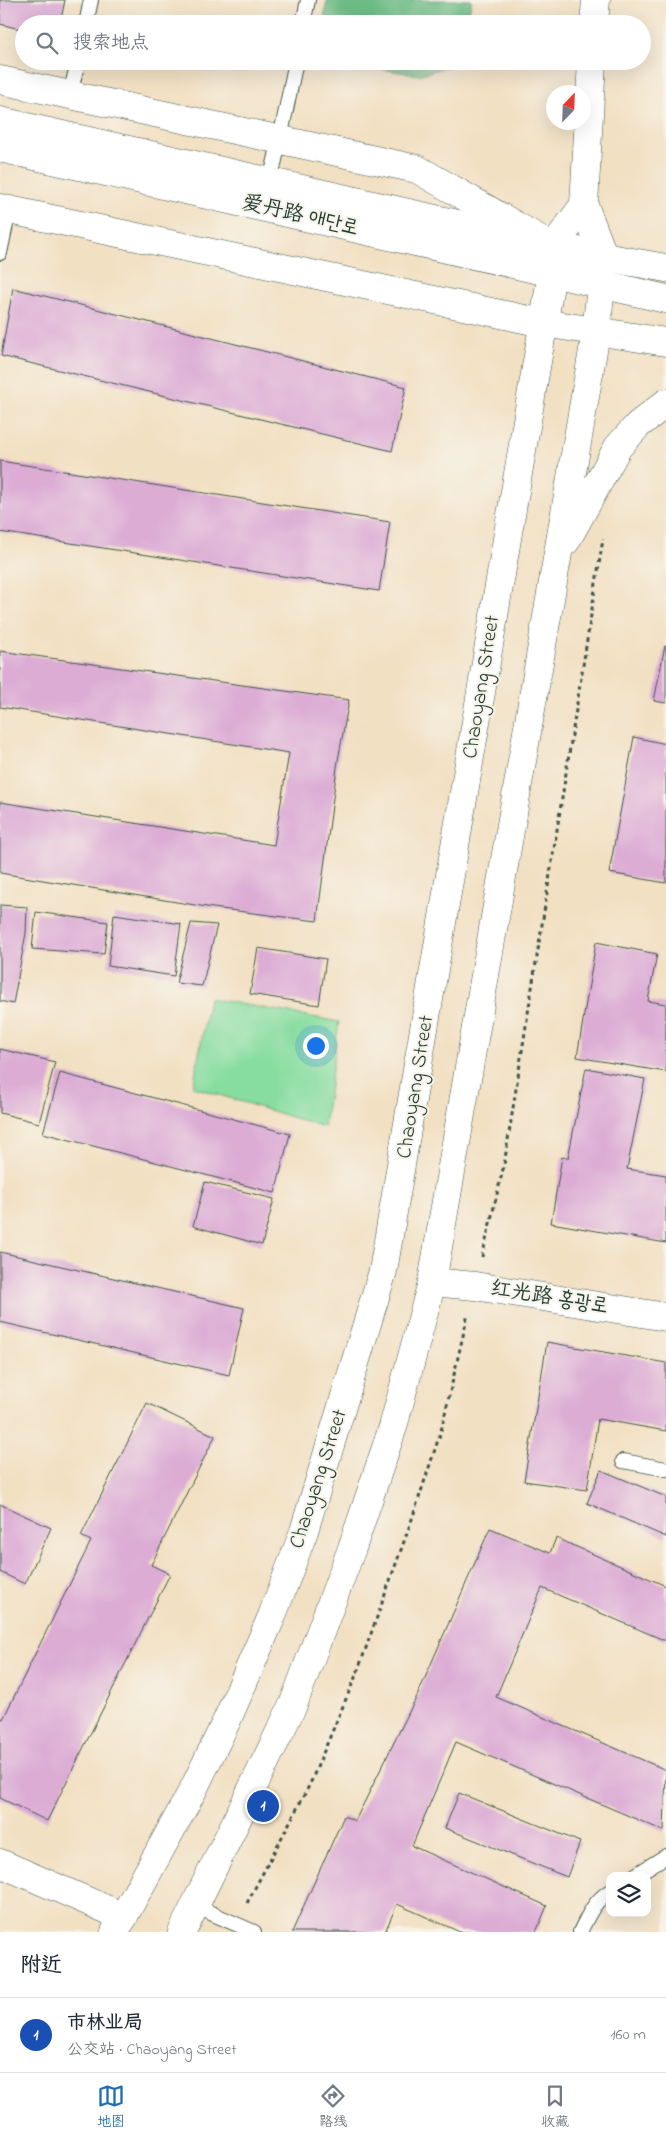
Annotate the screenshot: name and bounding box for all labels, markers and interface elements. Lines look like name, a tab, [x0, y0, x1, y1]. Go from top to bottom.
search box	[15, 15, 651, 70]
icon: search	[33, 29, 61, 57]
text: 搜索地点	[73, 30, 149, 57]
north arrow	[546, 85, 591, 130]
street label: 爱丹路 애단로	[239, 188, 361, 244]
street label: Chaoyang Street	[456, 613, 510, 761]
street label: Chaoyang Street	[390, 1013, 444, 1161]
your location	[303, 1033, 329, 1059]
street label: 红光路 홍광로	[488, 1274, 610, 1322]
street label: Chaoyang Street	[282, 1406, 358, 1553]
pin: 1	[247, 1787, 279, 1825]
map controls	[606, 1872, 651, 1917]
button: layers	[606, 1872, 651, 1917]
text: 附近	[20, 1951, 62, 1981]
text: 市林业局	[67, 2010, 143, 2037]
text: 1	[33, 2023, 39, 2047]
text: 160 m	[611, 2023, 646, 2047]
text: 公交站 · Chaoyang Street	[67, 2038, 237, 2062]
tab: 地图	[97, 2082, 125, 2133]
tab: 路线	[319, 2082, 347, 2133]
tab: 收藏	[541, 2082, 569, 2133]

